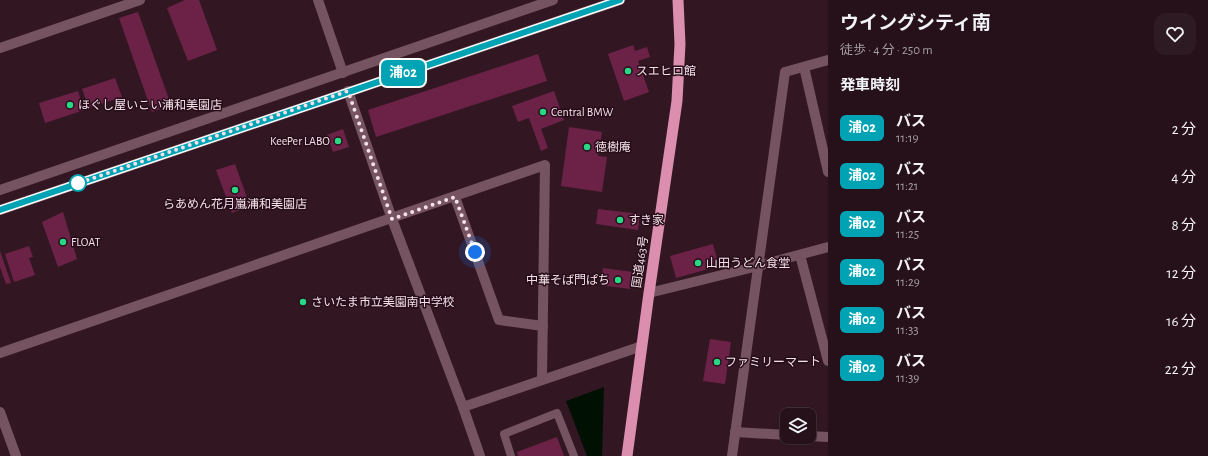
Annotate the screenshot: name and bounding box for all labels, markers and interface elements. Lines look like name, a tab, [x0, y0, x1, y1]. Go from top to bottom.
button: heart	[1154, 13, 1196, 55]
text: ウイングシティ南	[840, 14, 991, 33]
text: 徒歩 · 4 分 · 250 m	[840, 44, 933, 57]
line badge: 浦02	[380, 60, 426, 86]
place label: スエヒロ館	[636, 65, 696, 77]
text: 浦02	[389, 66, 417, 80]
marker: スエヒロ館	[623, 66, 633, 76]
text: 発車時刻	[840, 78, 900, 93]
place label: ほぐし屋いこい浦和美園店	[78, 98, 222, 111]
marker: ほぐし屋いこい浦和美園店	[65, 100, 75, 110]
place label: Central BMW	[551, 106, 614, 118]
marker: Central BMW	[538, 107, 548, 117]
text: バス	[896, 114, 926, 129]
text: 浦02	[848, 121, 876, 135]
text: 2 分	[1172, 122, 1196, 137]
text: 11:19	[896, 132, 919, 145]
place label: KeePer LABO	[270, 135, 330, 147]
marker: KeePer LABO	[333, 136, 343, 146]
place label: 徳樹庵	[595, 140, 631, 153]
marker: 徳樹庵	[582, 142, 592, 152]
text: バス	[896, 162, 926, 177]
text: 浦02	[848, 169, 876, 183]
text: 4 分	[1171, 170, 1196, 185]
unlabelled marker	[69, 174, 87, 192]
text: 11:21	[896, 180, 918, 193]
marker: らあめん花月嵐浦和美園店	[230, 185, 240, 195]
place label: らあめん花月嵐浦和美園店	[163, 197, 307, 210]
text: バス	[896, 210, 926, 225]
place label: すき家	[628, 213, 664, 226]
marker: すき家	[615, 215, 625, 225]
text: 浦02	[848, 217, 876, 231]
text: 8 分	[1171, 218, 1196, 233]
text: 11:25	[896, 228, 919, 241]
street label: 国道463号	[629, 235, 650, 289]
place label: FLOAT	[71, 236, 101, 248]
marker: FLOAT	[58, 237, 68, 247]
your location	[465, 242, 485, 262]
place label: 山田うどん食堂	[706, 257, 790, 269]
marker: 山田うどん食堂	[693, 258, 703, 268]
text: バス	[896, 258, 926, 273]
text: 浦02	[848, 265, 876, 279]
text: 12 分	[1167, 266, 1196, 281]
place label: 中華そば門ぱち	[526, 273, 610, 286]
marker: 中華そば門ぱち	[613, 275, 623, 285]
text: 11:29	[896, 276, 920, 289]
place label: さいたま市立美園南中学校	[311, 295, 455, 308]
marker: さいたま市立美園南中学校	[298, 297, 308, 307]
text: バス	[896, 306, 926, 321]
text: 浦02	[848, 313, 876, 327]
text: 16 分	[1166, 314, 1196, 329]
text: 11:33	[896, 324, 919, 337]
text: バス	[896, 354, 926, 369]
place label: ファミリーマート	[725, 356, 821, 368]
marker: ファミリーマート	[712, 357, 722, 367]
text: 浦02	[848, 361, 876, 375]
text: 22 分	[1165, 362, 1196, 377]
text: 11:39	[896, 372, 919, 385]
map controls	[780, 408, 816, 444]
button: layers	[780, 408, 816, 444]

